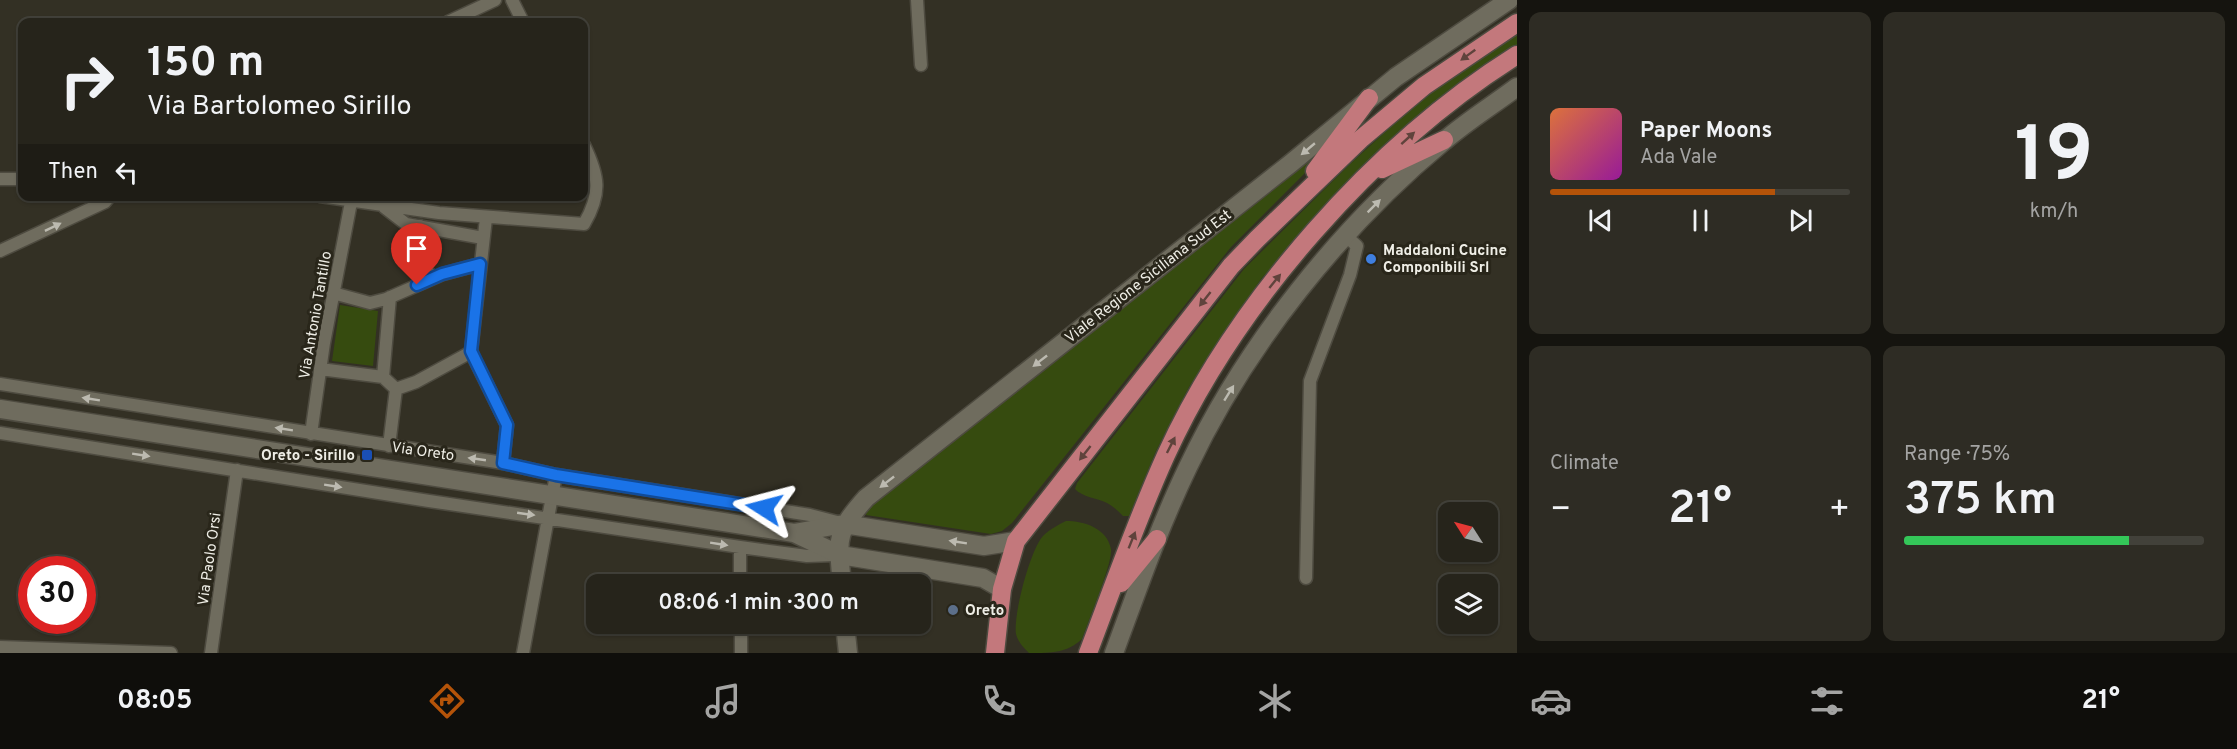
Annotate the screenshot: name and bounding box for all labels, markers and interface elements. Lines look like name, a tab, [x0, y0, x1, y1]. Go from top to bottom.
text: 150 m	[147, 38, 264, 91]
icon: right	[48, 42, 126, 120]
one-way arrow	[1460, 48, 1475, 60]
text: Via Bartolomeo Sirillo	[147, 90, 412, 124]
text: 19	[2014, 110, 2094, 209]
text: Paper Moons	[1640, 118, 1772, 145]
one-way arrow	[1400, 132, 1415, 145]
one-way arrow	[1300, 142, 1316, 155]
text: Ada Vale	[1640, 145, 1717, 171]
icon: left	[110, 156, 143, 189]
text: Then	[48, 159, 98, 186]
one-way arrow	[1367, 198, 1381, 213]
text: km/h	[2030, 199, 2078, 225]
icon: previous	[1584, 204, 1617, 237]
icon: pause	[1684, 204, 1717, 237]
icon: next	[1784, 204, 1817, 237]
street label: Viale Regione Siciliana Sud Est	[1062, 206, 1236, 348]
one-way arrow	[45, 222, 62, 231]
pin	[391, 223, 442, 285]
icon: arrive	[400, 232, 433, 265]
place label: Maddaloni Cucine Componibili Srl	[1383, 242, 1507, 278]
street label: Via Antonio Tantillo	[296, 250, 337, 381]
marker: Maddaloni Cucine Componibili Srl	[1364, 252, 1378, 266]
one-way arrow	[1269, 273, 1281, 288]
one-way arrow	[1199, 292, 1211, 307]
one-way arrow	[1032, 355, 1048, 368]
one-way arrow	[1224, 385, 1235, 401]
one-way arrow	[82, 394, 101, 403]
one-way arrow	[274, 425, 293, 434]
one-way arrow	[1166, 436, 1176, 454]
street label: Via Oreto	[390, 439, 455, 466]
text: Range · 75%	[1904, 442, 2010, 468]
one-way arrow	[1078, 445, 1091, 461]
place label: Oreto - Sirillo	[261, 447, 355, 466]
marker: Oreto - Sirillo	[360, 448, 374, 462]
one-way arrow	[131, 451, 150, 460]
text: Climate	[1550, 451, 1619, 477]
one-way arrow	[467, 455, 486, 464]
text: 375 km	[1904, 473, 2057, 530]
one-way arrow	[879, 475, 895, 488]
position arrow	[732, 476, 796, 540]
one-way arrow	[324, 481, 343, 490]
text: 21°	[1668, 482, 1732, 539]
text: −	[1550, 490, 1571, 532]
text: +	[1829, 490, 1850, 532]
north arrow	[1438, 502, 1498, 562]
map controls	[1438, 502, 1498, 634]
one-way arrow	[517, 510, 536, 519]
street label: Via Paolo Orsi	[195, 511, 226, 607]
one-way arrow	[1128, 531, 1137, 549]
one-way arrow	[948, 538, 967, 547]
one-way arrow	[710, 539, 729, 548]
speed limit sign: 30	[18, 556, 96, 634]
button: layers	[1438, 574, 1498, 634]
text: 08:06 · 1 min · 300 m	[658, 590, 859, 617]
place label: Oreto	[965, 602, 1004, 621]
marker: Oreto	[946, 603, 960, 617]
icon: directions	[426, 680, 468, 722]
icon: music	[702, 680, 744, 722]
icon: phone	[978, 680, 1020, 722]
icon: climate	[1254, 680, 1296, 722]
icon: car	[1530, 680, 1572, 722]
icon: filters	[1806, 680, 1848, 722]
text: 08:05	[117, 684, 192, 718]
text: 21°	[2081, 684, 2120, 718]

